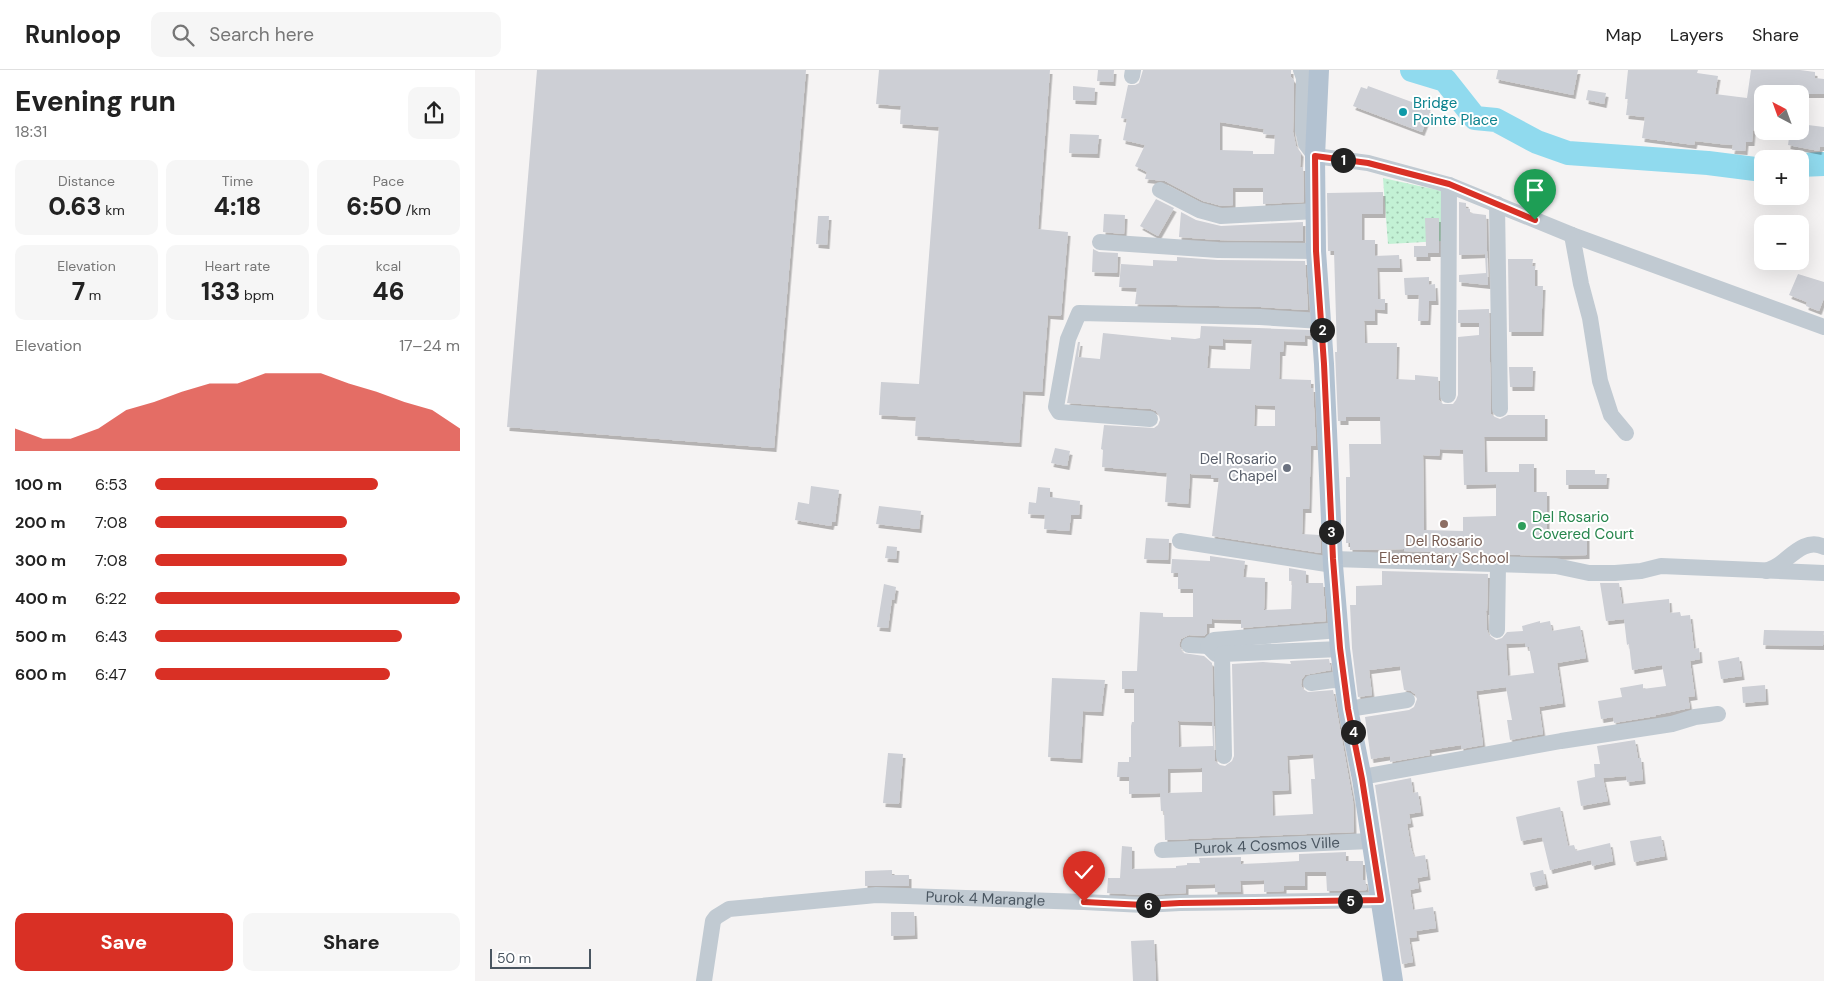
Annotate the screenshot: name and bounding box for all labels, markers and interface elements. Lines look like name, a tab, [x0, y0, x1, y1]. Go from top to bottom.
search box	[151, 12, 501, 57]
text: Runloop	[25, 19, 121, 50]
icon: search	[169, 21, 197, 49]
text: Search here	[209, 22, 314, 47]
text: Map	[1606, 23, 1642, 47]
text: Layers	[1670, 23, 1724, 47]
text: Share	[1752, 23, 1799, 47]
text: Evening run	[15, 83, 176, 120]
north arrow	[1754, 85, 1809, 140]
map controls	[1754, 85, 1809, 270]
button: share	[408, 87, 460, 139]
place label: Bridge Pointe Place	[1413, 93, 1498, 130]
marker: Bridge Pointe Place	[1397, 106, 1409, 118]
text: 18:31	[15, 121, 47, 142]
pin: 1	[1331, 148, 1355, 172]
button: +	[1754, 150, 1809, 205]
text: 1	[1341, 151, 1346, 169]
pin	[1514, 169, 1556, 220]
text: Distance	[58, 172, 115, 190]
text: Time	[222, 172, 253, 190]
text: Pace	[373, 172, 404, 190]
icon: arrive	[1521, 176, 1549, 204]
text: 0.63	[48, 190, 102, 223]
text: 4:18	[214, 190, 261, 223]
text: 6:50	[346, 190, 402, 223]
text: km	[102, 201, 125, 219]
text: /km	[402, 201, 431, 219]
button: −	[1754, 215, 1809, 270]
text: Elevation	[57, 257, 116, 275]
text: Heart rate	[205, 257, 270, 275]
text: kcal	[376, 257, 401, 275]
text: 7	[72, 275, 85, 308]
text: 133	[201, 275, 240, 308]
text: 46	[372, 275, 405, 308]
text: m	[85, 286, 101, 304]
text: bpm	[240, 286, 274, 304]
pin: 2	[1309, 318, 1335, 342]
text: 2	[1318, 321, 1327, 339]
text: Elevation	[15, 335, 82, 356]
text: 17–24 m	[399, 335, 460, 356]
place label: Del Rosario Chapel	[1200, 449, 1277, 486]
marker: Del Rosario Chapel	[1281, 462, 1293, 474]
text: 100 m	[15, 474, 62, 495]
text: 6:53	[95, 474, 128, 495]
place label: Del Rosario Covered Court	[1532, 507, 1634, 544]
text: 200 m	[15, 512, 66, 533]
text: 7:08	[95, 512, 127, 533]
marker: Del Rosario Elementary School	[1438, 518, 1450, 530]
pin: 3	[1319, 520, 1343, 544]
marker: Del Rosario Covered Court	[1516, 520, 1528, 532]
text: 3	[1327, 523, 1336, 541]
place label: Del Rosario Elementary School	[1379, 531, 1509, 568]
text: 300 m	[15, 550, 66, 571]
text: 7:08	[95, 550, 127, 571]
text: 400 m	[15, 588, 67, 609]
text: 6:22	[95, 588, 127, 609]
text: 500 m	[15, 626, 66, 647]
text: 6:43	[95, 626, 127, 647]
text: 600 m	[15, 664, 67, 685]
text: 6:47	[95, 664, 127, 685]
pin: 4	[1341, 720, 1365, 744]
text: 4	[1349, 723, 1358, 741]
street label: Purok 4 Cosmos Ville	[1194, 832, 1340, 859]
pin	[1063, 851, 1105, 902]
icon: check	[1070, 858, 1098, 886]
street label: Purok 4 Marangle	[925, 887, 1045, 911]
pin: 5	[1337, 888, 1363, 914]
pin: 6	[1135, 892, 1161, 918]
text: 5	[1346, 892, 1355, 910]
text: 6	[1144, 896, 1153, 914]
button: Save	[15, 913, 233, 971]
button: Share	[243, 913, 460, 971]
scale bar	[490, 946, 591, 969]
text: 50 m	[497, 949, 531, 967]

